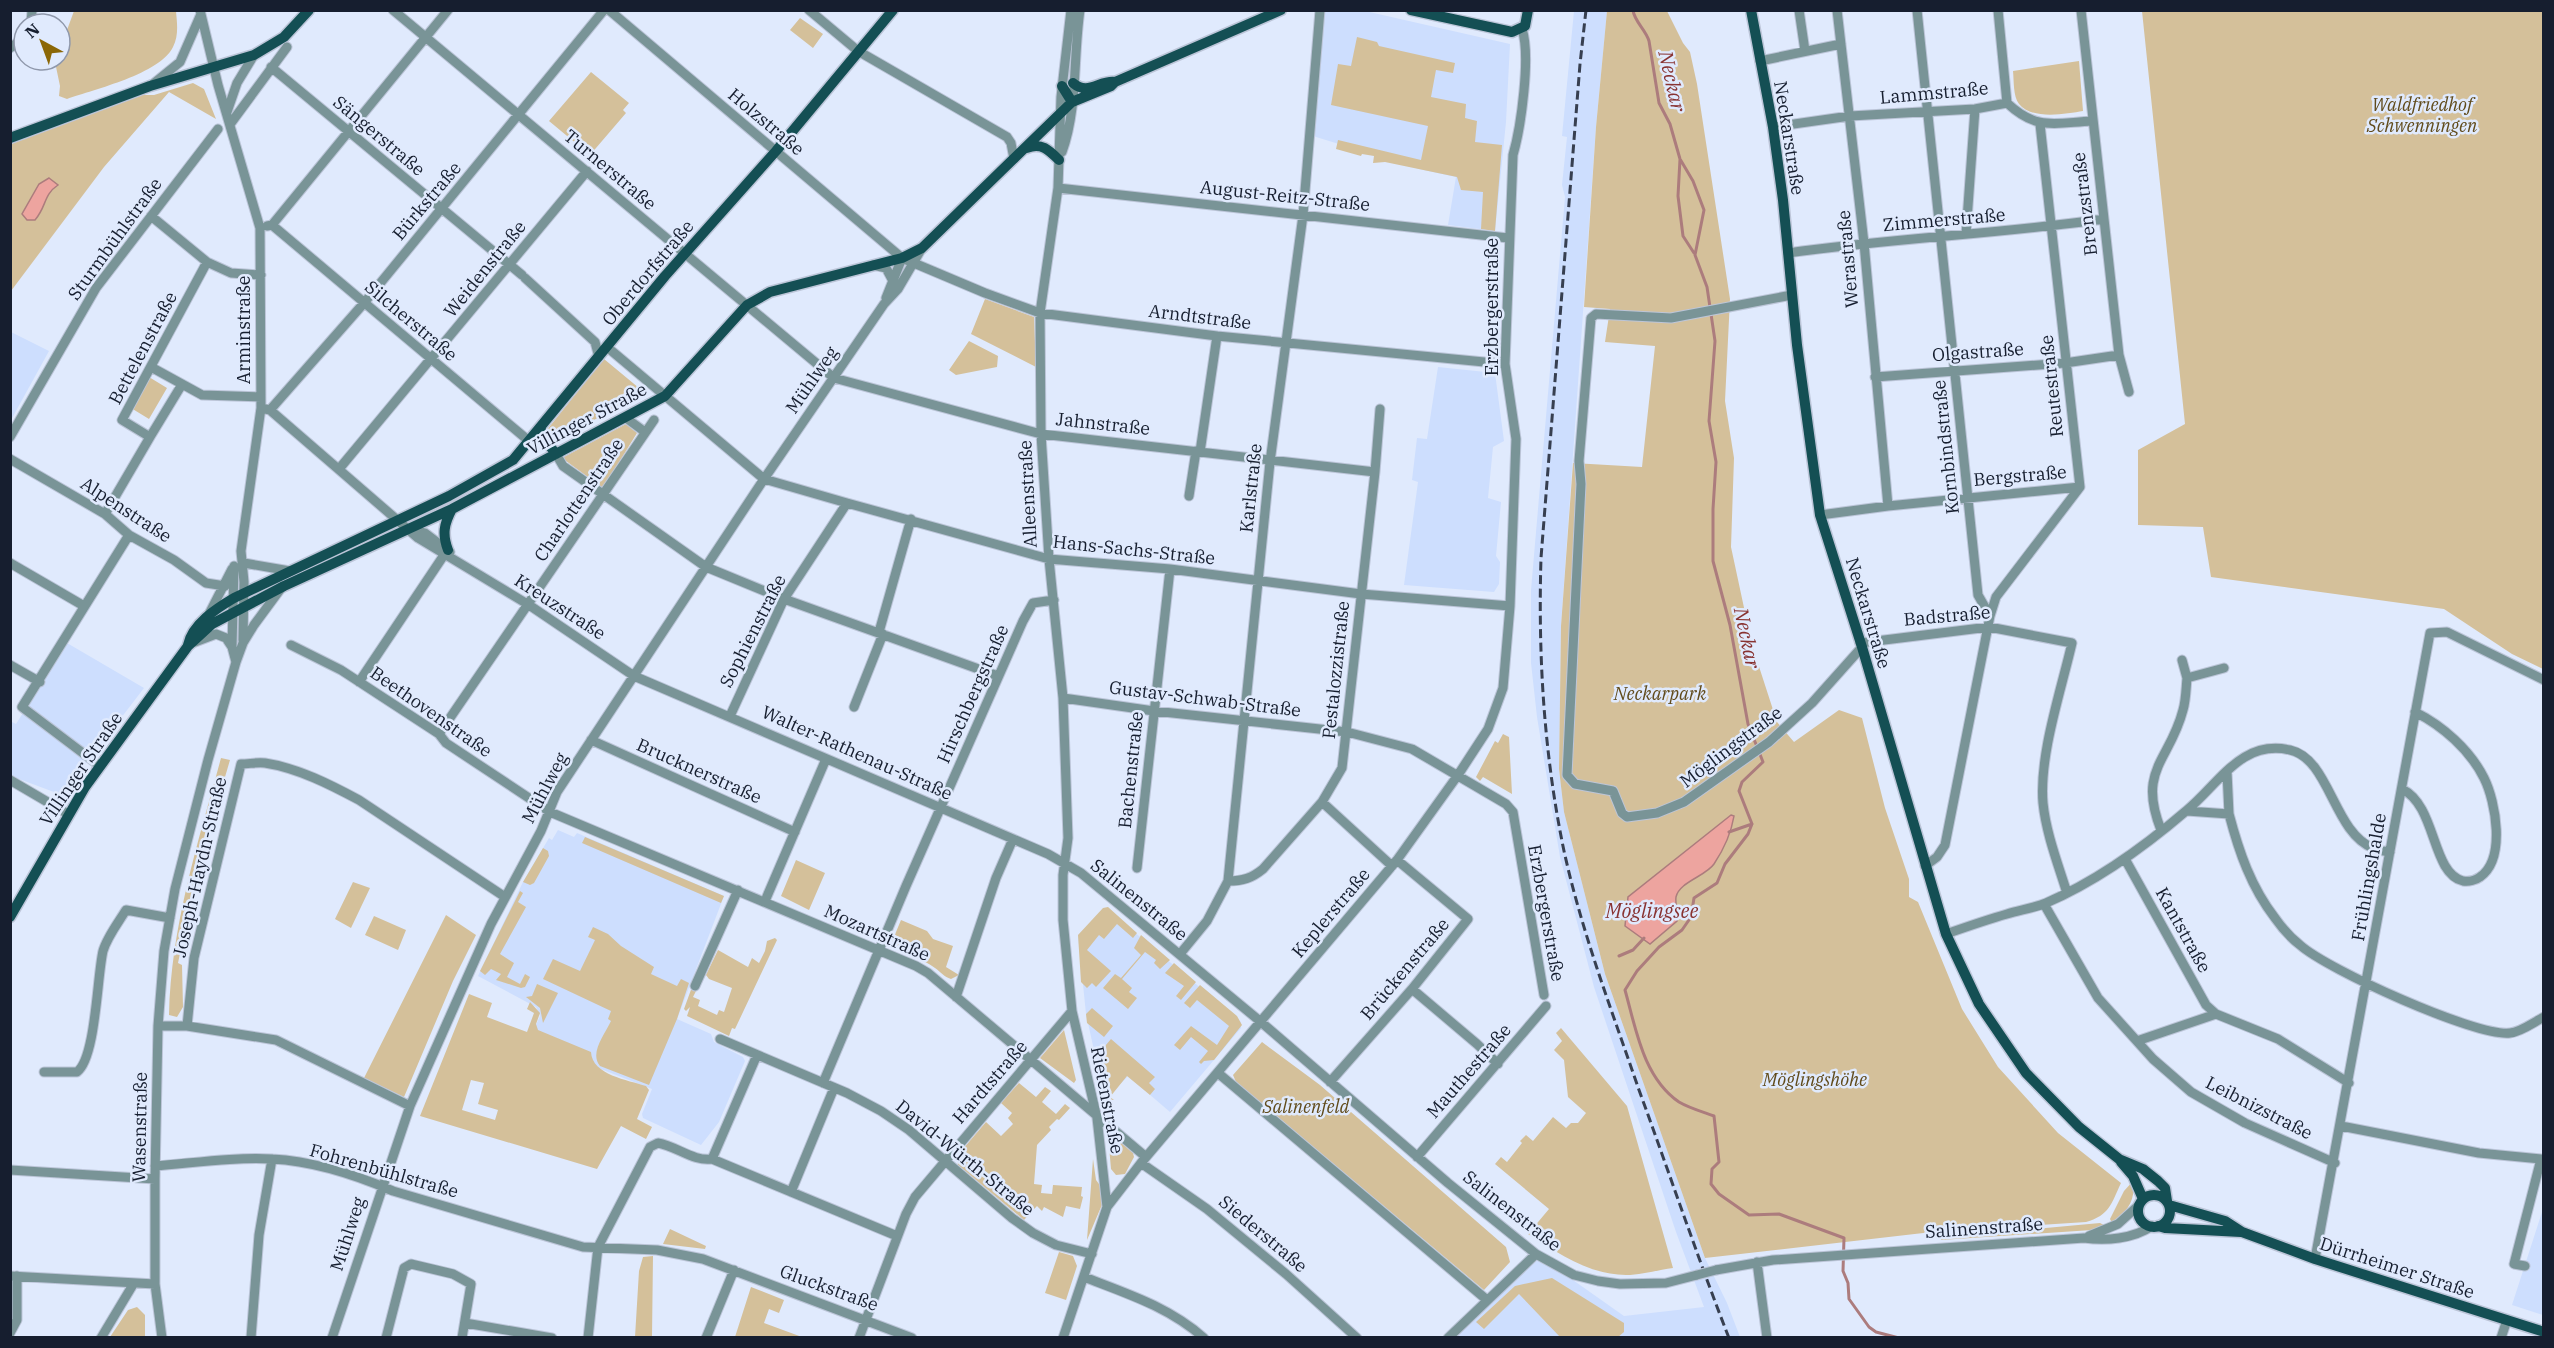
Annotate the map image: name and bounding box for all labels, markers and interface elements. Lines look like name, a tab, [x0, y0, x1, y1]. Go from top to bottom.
north arrow	[12, 12, 72, 72]
text: N	[21, 19, 43, 42]
water label: Neckar	[1652, 47, 1693, 115]
street label: Lammstraße	[1879, 76, 1989, 109]
street label: Neckarstraße	[1769, 79, 1810, 197]
street label: Holzstraße	[723, 83, 809, 160]
street label: Sängerstraße	[329, 90, 430, 181]
park label: Waldfriedhof Schwenningen	[2366, 93, 2478, 137]
street label: Turnerstraße	[559, 124, 661, 215]
street label: Brenzstraße	[2067, 151, 2102, 257]
street label: Bürkstraße	[387, 157, 466, 245]
street label: Sturmbühlstraße	[62, 173, 167, 304]
street label: August-Reitz-Straße	[1199, 175, 1371, 216]
street label: Zimmerstraße	[1882, 203, 2006, 236]
street label: Werastraße	[1832, 209, 1863, 309]
street label: Oberdorfstraße	[597, 215, 699, 330]
street label: Weidenstraße	[439, 216, 531, 322]
street label: Erzbergerstraße	[1480, 238, 1503, 376]
street label: Silcherstraße	[360, 275, 462, 366]
street label: Arminstraße	[232, 276, 255, 384]
street label: Bettelenstraße	[103, 287, 182, 408]
street label: Arndtstraße	[1147, 299, 1253, 334]
street label: Reutestraße	[2035, 334, 2068, 438]
street label: Olgastraße	[1931, 337, 2025, 366]
street label: Mühlweg	[780, 342, 843, 418]
street label: Villinger Straße	[523, 377, 651, 460]
street label: Kornbindstraße	[1927, 379, 1964, 515]
street label: Jahnstraße	[1055, 407, 1151, 440]
street label: Charlottenstraße	[529, 434, 628, 566]
street label: Alleenstraße	[1013, 440, 1042, 548]
street label: Karlstraße	[1234, 442, 1267, 534]
street label: Bergstraße	[1972, 460, 2068, 491]
street label: Alpenstraße	[76, 472, 176, 548]
street label: Hans-Sachs-Straße	[1052, 530, 1216, 569]
street label: Neckarstraße	[1841, 554, 1896, 671]
street label: Kreuzstraße	[510, 569, 610, 645]
street label: Sophienstraße	[714, 570, 791, 691]
street label: Pestalozzistraße	[1317, 600, 1354, 740]
street label: Badstraße	[1903, 600, 1991, 631]
water label: Neckar	[1728, 604, 1767, 672]
street label: Hirschbergstraße	[932, 621, 1013, 767]
street label: Beethovenstraße	[366, 661, 497, 762]
street label: Gustav-Schwab-Straße	[1108, 675, 1302, 722]
park label: Neckarpark	[1613, 682, 1707, 705]
street label: Walter-Rathenau-Straße	[758, 700, 956, 805]
street label: Möglingstraße	[1675, 701, 1786, 793]
street label: Villinger Straße	[34, 707, 127, 830]
street label: Bachenstraße	[1113, 710, 1148, 830]
street label: Brucknerstraße	[633, 733, 765, 808]
street label: Mühlweg	[516, 748, 573, 827]
street label: Joseph-Haydn-Straße	[168, 774, 231, 959]
street label: Frühlingshalde	[2346, 811, 2391, 943]
street label: Erzbergerstraße	[1523, 843, 1570, 983]
street label: Salinenstraße	[1086, 854, 1192, 946]
street label: Keplerstraße	[1286, 863, 1375, 962]
street label: Kantstraße	[2151, 883, 2216, 977]
water label: Möglingsee	[1605, 897, 1698, 924]
street label: Mozartstraße	[821, 899, 934, 966]
street label: Brückenstraße	[1355, 913, 1454, 1024]
street label: Mauthestraße	[1421, 1019, 1516, 1123]
street label: Hardtstraße	[947, 1035, 1032, 1128]
street label: Rietenstraße	[1086, 1044, 1129, 1156]
park label: Möglingshöhe	[1762, 1068, 1867, 1091]
street label: Leibnizstraße	[2202, 1071, 2317, 1144]
street label: Wasenstraße	[127, 1072, 152, 1182]
street label: David-Würth-Straße	[891, 1095, 1039, 1221]
park label: Salinenfeld	[1262, 1095, 1350, 1118]
street label: Fohrenbühlstraße	[307, 1138, 461, 1203]
street label: Salinenstraße	[1459, 1165, 1566, 1256]
street label: Siederstraße	[1214, 1190, 1312, 1277]
street label: Mühlweg	[325, 1194, 370, 1274]
street label: Salinenstraße	[1924, 1212, 2044, 1243]
street label: Dürrheimer Straße	[2317, 1232, 2477, 1303]
street label: Gluckstraße	[777, 1259, 882, 1316]

